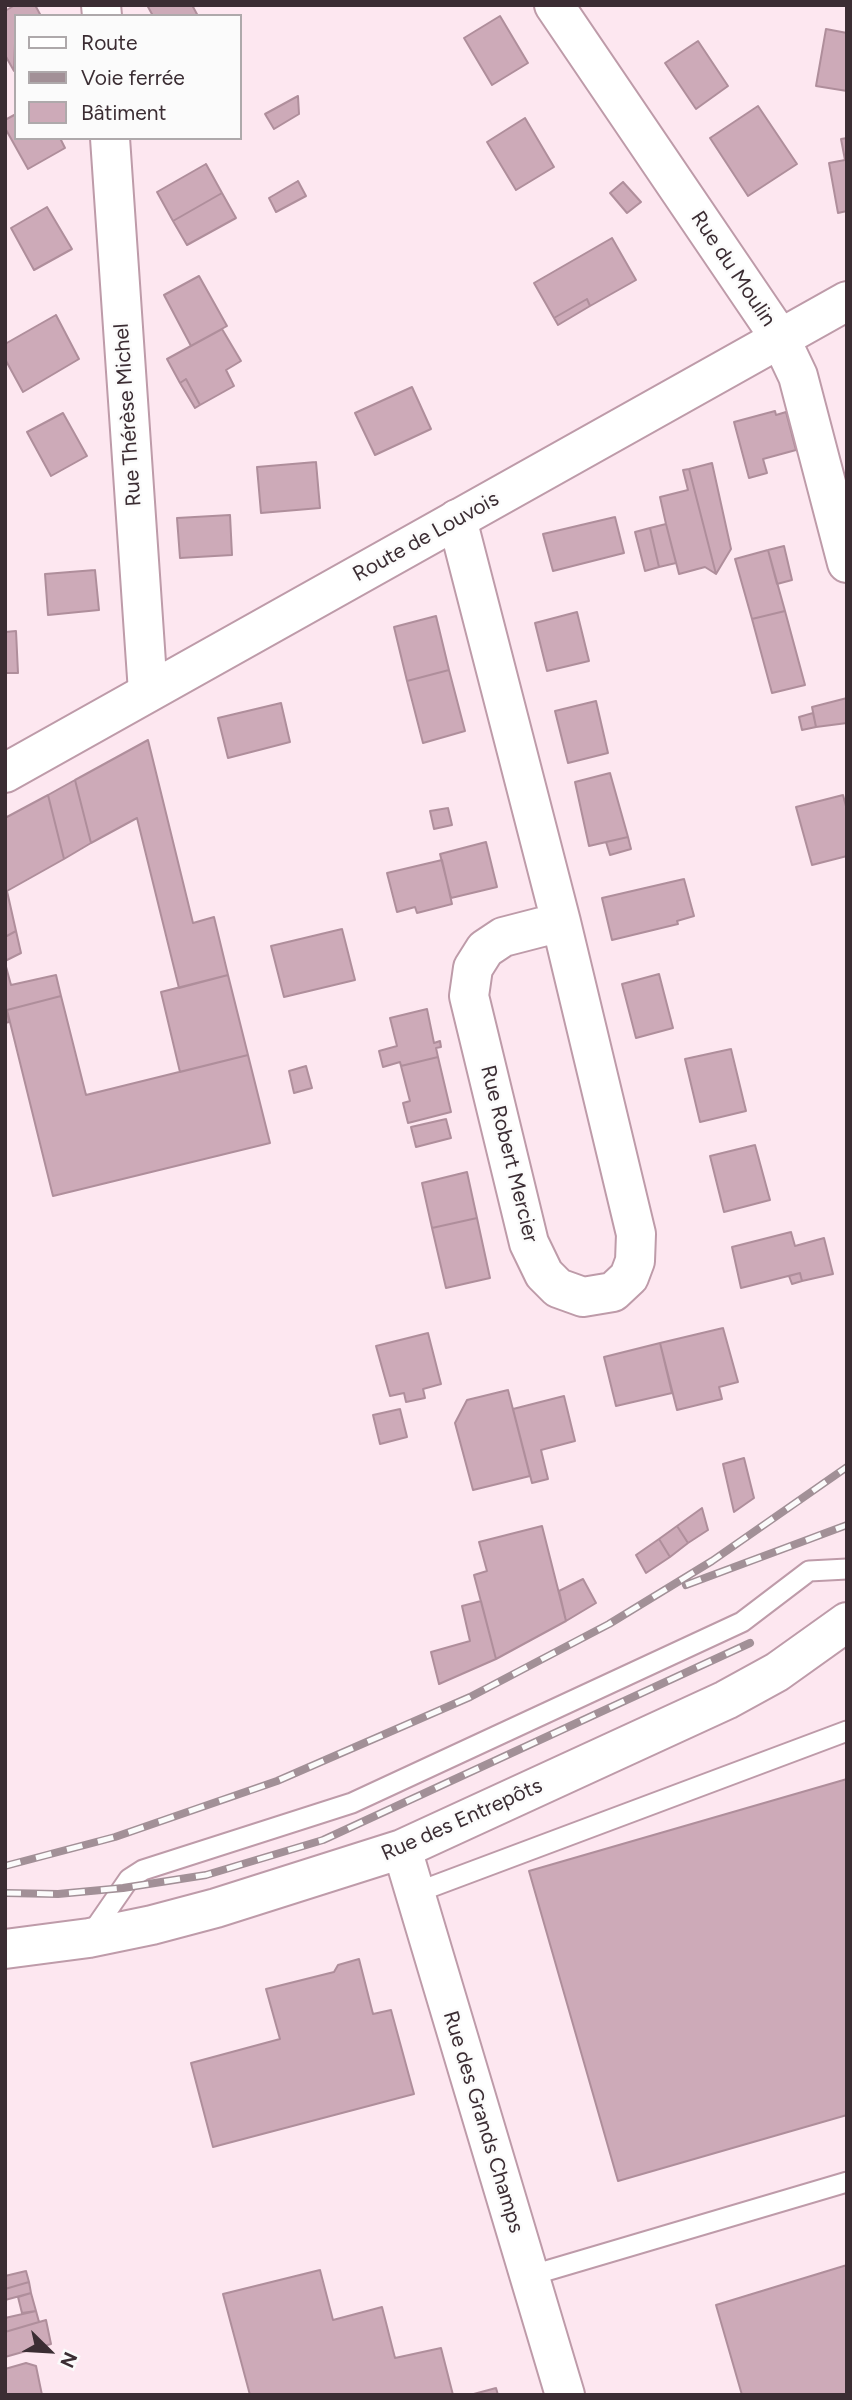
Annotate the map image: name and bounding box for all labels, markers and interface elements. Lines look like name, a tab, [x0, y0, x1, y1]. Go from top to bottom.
legend	[14, 14, 242, 140]
text: Route	[81, 30, 137, 55]
text: Voie ferrée	[81, 65, 185, 90]
text: Bâtiment	[81, 100, 166, 125]
street label: Rue du Moulin	[685, 207, 781, 331]
street label: Rue Thérèse Michel	[109, 323, 147, 507]
street label: Route de Louvois	[349, 486, 503, 588]
street label: Rue Robert Mercier	[475, 1063, 543, 1245]
street label: Rue des Entrepôts	[378, 1773, 546, 1867]
street label: Rue des Grands Champs	[437, 2008, 529, 2236]
north arrow	[14, 2316, 84, 2386]
text: N	[55, 2348, 82, 2371]

